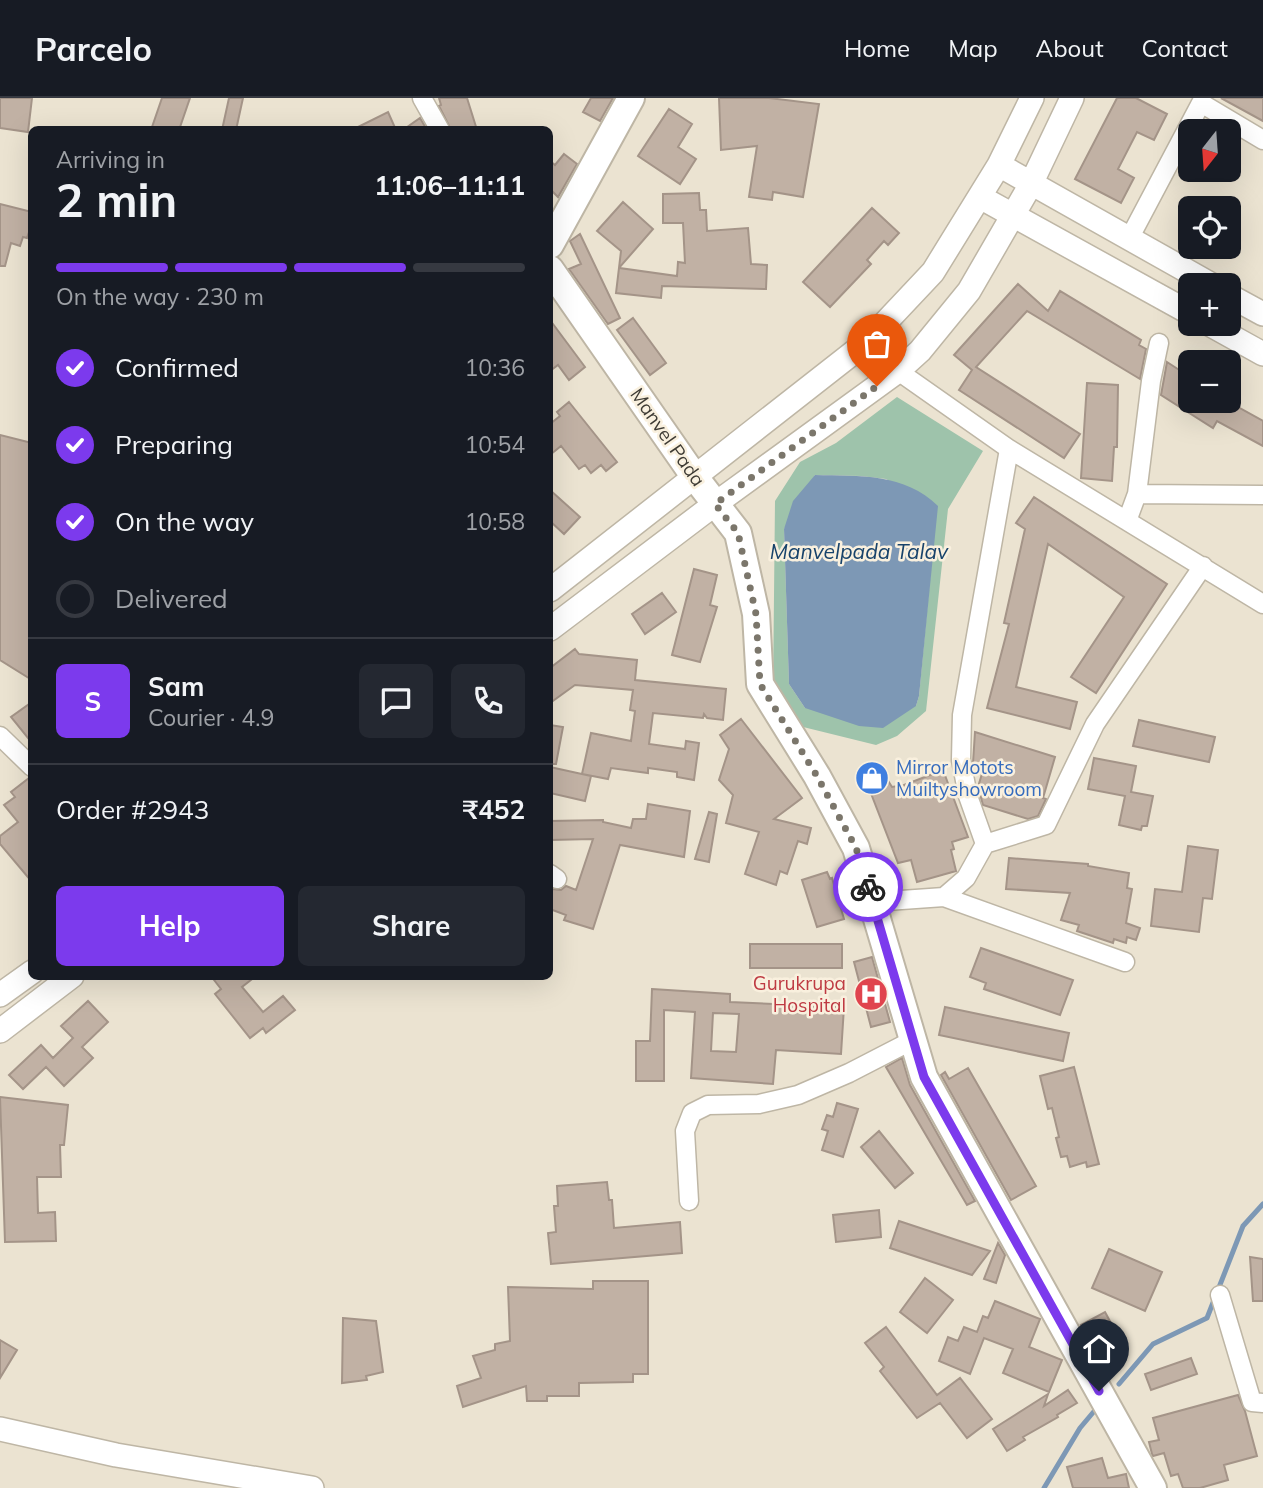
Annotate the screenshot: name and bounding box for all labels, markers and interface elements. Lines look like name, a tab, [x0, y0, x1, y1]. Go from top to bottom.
text: Parcelo	[35, 28, 152, 69]
text: Home	[844, 33, 910, 63]
text: Map	[948, 33, 998, 63]
text: About	[1036, 33, 1104, 63]
text: Contact	[1142, 33, 1228, 63]
north arrow	[1178, 119, 1241, 182]
map controls	[1178, 119, 1241, 413]
text: Arriving in	[56, 145, 165, 174]
text: 11:06–11:11	[374, 169, 525, 202]
text: 2 min	[56, 171, 177, 229]
button: locate	[1178, 196, 1241, 259]
button: +	[1178, 273, 1241, 336]
text: On the way · 230 m	[56, 282, 264, 311]
pin	[847, 314, 907, 386]
icon: bag	[858, 325, 896, 363]
icon: check	[56, 349, 94, 387]
button: −	[1178, 350, 1241, 413]
text: Confirmed	[115, 351, 239, 384]
text: 10:36	[465, 353, 525, 382]
street label: Manvel Pada	[625, 383, 711, 491]
icon: check	[56, 426, 94, 464]
text: Preparing	[115, 428, 233, 461]
text: 10:54	[465, 430, 525, 459]
icon: check	[56, 503, 94, 541]
text: On the way	[115, 505, 254, 538]
text: 10:58	[465, 507, 525, 536]
water label: Manvelpada Talav	[770, 538, 949, 564]
text: Delivered	[115, 582, 228, 615]
button: chat	[359, 664, 433, 738]
button: phone	[451, 664, 525, 738]
text: Sam	[148, 670, 204, 703]
text: S	[85, 685, 101, 718]
text: Courier · 4.9	[148, 703, 274, 732]
place label: Mirror Motots Muiltyshowroom	[896, 755, 1042, 801]
shop icon: Mirror Motots Muiltyshowroom	[853, 759, 891, 797]
text: Order #2943	[56, 793, 209, 826]
text: ₹452	[463, 793, 525, 826]
courier	[833, 852, 903, 922]
icon: bike	[849, 868, 887, 906]
button: Help	[56, 886, 284, 966]
button: Share	[298, 886, 525, 966]
place label: Gurukrupa Hospital	[753, 971, 846, 1017]
hospital icon: Gurukrupa Hospital	[852, 975, 890, 1013]
pin	[1069, 1319, 1129, 1391]
icon: home	[1080, 1330, 1118, 1368]

